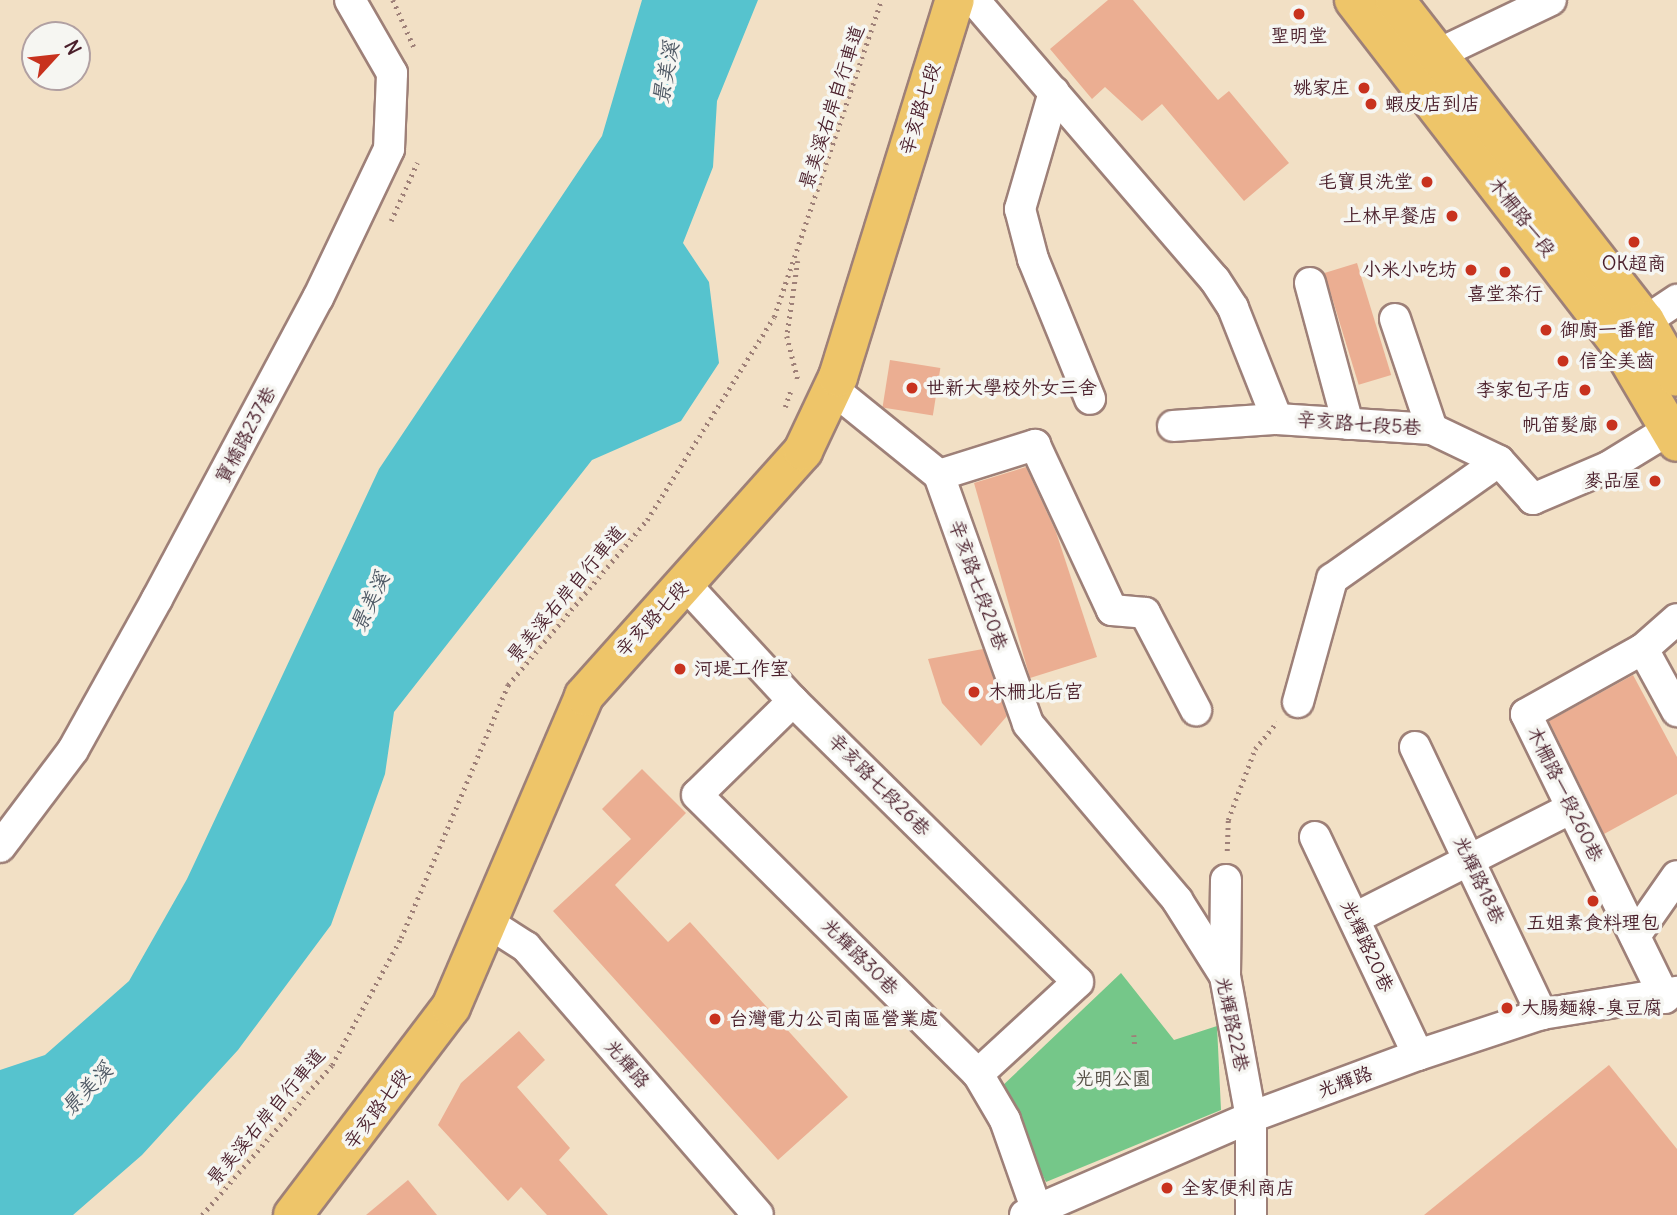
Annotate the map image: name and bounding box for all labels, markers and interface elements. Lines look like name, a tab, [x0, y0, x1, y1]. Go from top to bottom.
marker: 聖明堂	[1291, 6, 1307, 22]
north arrow	[21, 21, 91, 91]
street label: 景美溪右岸自行車道	[795, 22, 869, 192]
place label: 聖明堂	[1271, 25, 1327, 47]
text: N	[59, 36, 87, 59]
water label: 景美溪	[648, 40, 684, 106]
street label: 辛亥路七段	[895, 60, 945, 158]
place label: 姚家庄	[1293, 77, 1350, 99]
marker: 姚家庄	[1356, 80, 1372, 96]
place label: 蝦皮店到店	[1385, 93, 1480, 115]
marker: 蝦皮店到店	[1363, 96, 1379, 112]
place label: 毛寶貝洗堂	[1318, 171, 1413, 193]
street label: 木柵路一段	[1484, 173, 1560, 261]
marker: 毛寶貝洗堂	[1419, 174, 1435, 190]
place label: 上林早餐店	[1343, 205, 1438, 227]
marker: 上林早餐店	[1444, 208, 1460, 224]
marker: OK超商	[1626, 234, 1642, 250]
place label: OK超商	[1602, 253, 1666, 275]
place label: 小米小吃坊	[1362, 259, 1457, 281]
marker: 小米小吃坊	[1463, 262, 1479, 278]
marker: 喜堂茶行	[1497, 264, 1513, 280]
place label: 喜堂茶行	[1467, 283, 1543, 305]
place label: 御廚一番館	[1560, 319, 1655, 341]
marker: 御廚一番館	[1538, 322, 1554, 338]
place label: 信全美齒	[1579, 350, 1655, 372]
marker: 信全美齒	[1553, 351, 1573, 371]
place label: 世新大學校外女三舍	[926, 377, 1097, 399]
place label: 李家包子店	[1476, 379, 1571, 401]
marker: 世新大學校外女三舍	[904, 380, 920, 396]
marker: 李家包子店	[1577, 382, 1593, 398]
street label: 寶橋路237巷	[211, 383, 281, 487]
street label: 辛亥路七段5巷	[1296, 408, 1422, 440]
place label: 帆笛髮廊	[1522, 414, 1598, 436]
marker: 帆笛髮廊	[1604, 417, 1620, 433]
place label: 麥品屋	[1584, 470, 1641, 492]
marker: 麥品屋	[1647, 473, 1663, 489]
street label: 辛亥路七段20巷	[944, 517, 1012, 653]
street label: 景美溪右岸自行車道	[502, 521, 630, 667]
water label: 景美溪	[345, 568, 395, 636]
street label: 辛亥路七段	[611, 576, 693, 662]
place label: 河堤工作室	[694, 658, 789, 680]
marker: 河堤工作室	[672, 661, 688, 677]
place label: 木柵北后宮	[988, 681, 1083, 703]
marker: 木柵北后宮	[966, 684, 982, 700]
street label: 木柵路一段260巷	[1522, 723, 1608, 865]
street label: 辛亥路七段26巷	[823, 729, 935, 841]
street label: 光輝路18巷	[1449, 832, 1509, 928]
marker: 五姐素食料理包	[1585, 893, 1601, 909]
street label: 光輝路20巷	[1336, 896, 1398, 996]
place label: 五姐素食料理包	[1527, 912, 1659, 934]
street label: 光輝路30巷	[817, 914, 903, 1000]
street label: 光輝路22巷	[1211, 974, 1253, 1074]
place label: 大腸麵線-臭豆腐	[1521, 997, 1662, 1019]
marker: 大腸麵線-臭豆腐	[1499, 1000, 1515, 1016]
place label: 台灣電力公司南區營業處	[729, 1008, 938, 1030]
marker: 台灣電力公司南區營業處	[707, 1011, 723, 1027]
street label: 光輝路	[600, 1035, 654, 1093]
street label: 景美溪右岸自行車道	[202, 1044, 330, 1190]
water label: 景美溪	[56, 1058, 118, 1120]
street label: 光輝路	[1314, 1062, 1376, 1102]
street label: 辛亥路七段	[339, 1064, 415, 1154]
park label: 光明公園	[1075, 1068, 1151, 1090]
place label: 全家便利商店	[1181, 1177, 1295, 1199]
marker: 全家便利商店	[1159, 1180, 1175, 1196]

